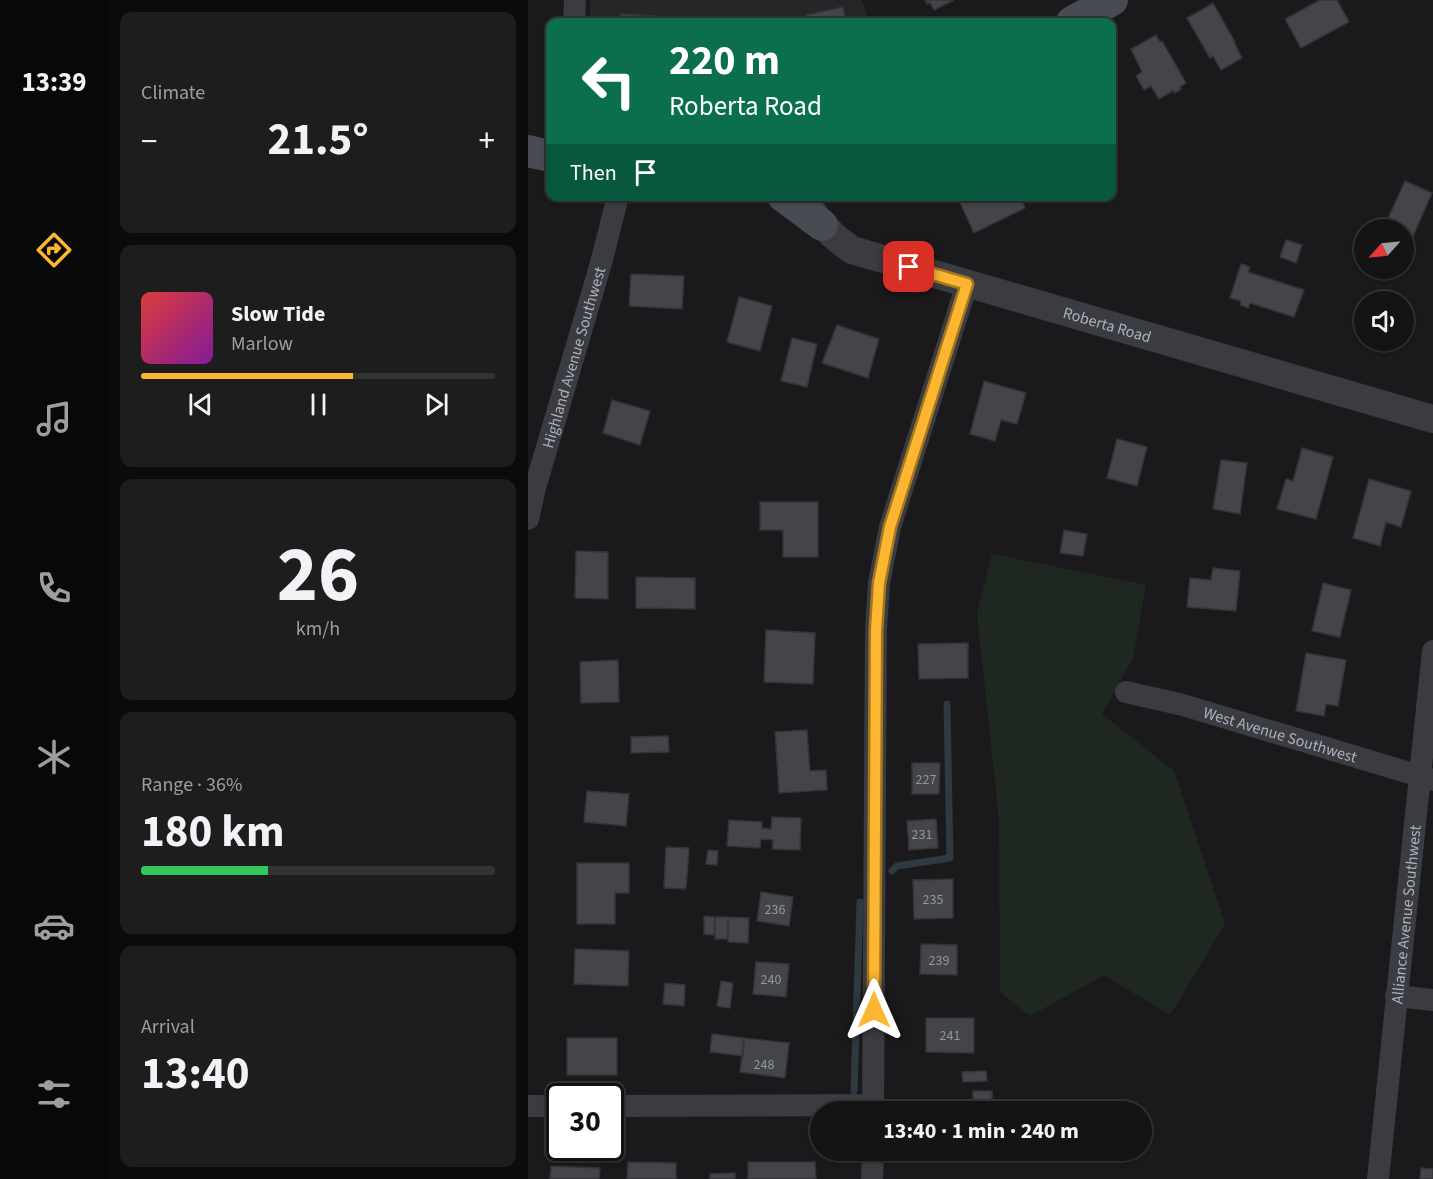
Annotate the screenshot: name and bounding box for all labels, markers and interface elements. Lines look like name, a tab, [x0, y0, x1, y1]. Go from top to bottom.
text: 220 m	[669, 31, 780, 91]
icon: left	[570, 42, 648, 120]
text: 13:39	[21, 63, 87, 102]
text: Climate	[141, 79, 205, 107]
text: Roberta Road	[669, 87, 822, 126]
text: 21.5°	[267, 108, 369, 172]
text: −	[141, 118, 157, 165]
text: +	[479, 118, 495, 165]
icon: arrive	[629, 156, 662, 189]
text: Then	[570, 157, 617, 189]
north arrow	[1354, 219, 1414, 279]
map controls	[1354, 219, 1414, 351]
icon: directions	[33, 229, 75, 271]
pin	[883, 241, 934, 292]
icon: arrive	[892, 250, 925, 283]
street label: Highland Avenue Southwest	[537, 264, 611, 451]
button: sound	[1354, 291, 1414, 351]
text: Slow Tide	[231, 298, 325, 330]
street label: Roberta Road	[1060, 302, 1154, 348]
text: Marlow	[231, 330, 293, 358]
icon: previous	[184, 388, 217, 421]
icon: pause	[302, 388, 335, 421]
icon: next	[420, 388, 453, 421]
icon: music	[33, 398, 75, 440]
text: 26	[277, 520, 359, 631]
icon: phone	[33, 567, 75, 609]
text: km/h	[296, 615, 340, 643]
street label: West Avenue Southwest	[1200, 702, 1360, 769]
icon: climate	[33, 736, 75, 778]
house number: 227	[916, 770, 936, 790]
text: Range · 36%	[141, 771, 242, 799]
text: 180 km	[141, 800, 285, 864]
street label: Alliance Avenue Southwest	[1386, 823, 1427, 1005]
house number: 231	[912, 825, 932, 845]
house number: 235	[923, 890, 943, 910]
house number: 236	[765, 900, 785, 920]
icon: car	[33, 905, 75, 947]
house number: 239	[929, 951, 949, 971]
house number: 240	[761, 970, 781, 990]
position arrow	[842, 978, 906, 1042]
text: Arrival	[141, 1013, 195, 1041]
house number: 241	[940, 1026, 960, 1046]
text: 13:40	[141, 1042, 250, 1106]
house number: 248	[754, 1055, 774, 1075]
icon: filters	[33, 1073, 75, 1115]
speed limit sign: 30	[546, 1083, 624, 1161]
text: 13:40 · 1 min · 240 m	[883, 1115, 1079, 1147]

